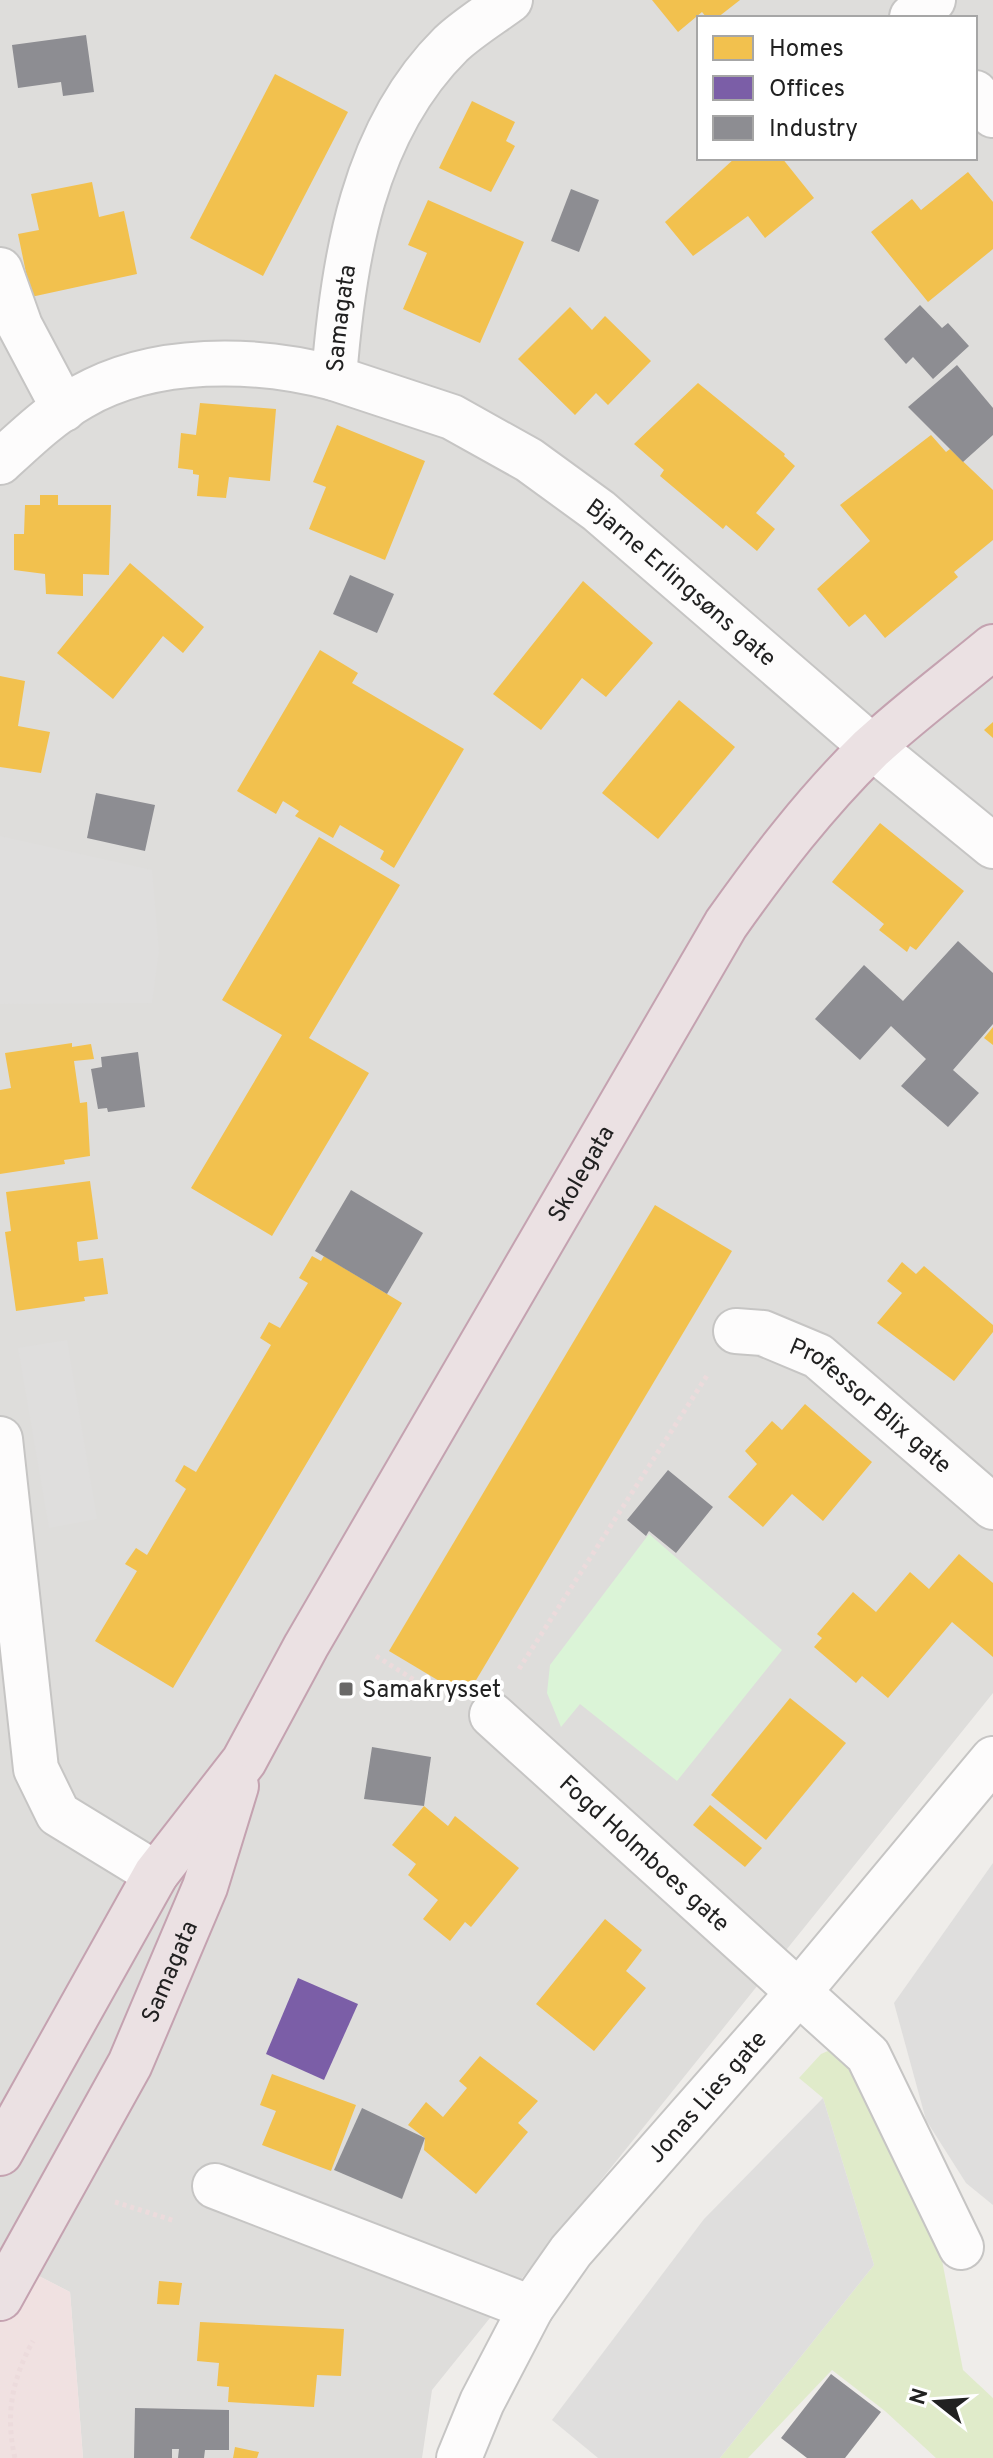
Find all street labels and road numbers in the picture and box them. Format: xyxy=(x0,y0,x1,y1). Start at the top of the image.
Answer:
street label: Samagata xyxy=(321,262,364,373)
street label: Bjarne Erlingsøns gate xyxy=(579,493,782,674)
street label: Skolegata xyxy=(543,1121,622,1228)
street label: Professor Blix gate xyxy=(784,1333,957,1481)
street label: Fogd Holmboes gate xyxy=(552,1770,735,1939)
street label: Samagata xyxy=(136,1917,206,2028)
street label: Jonas Lies gate xyxy=(642,2025,775,2170)

